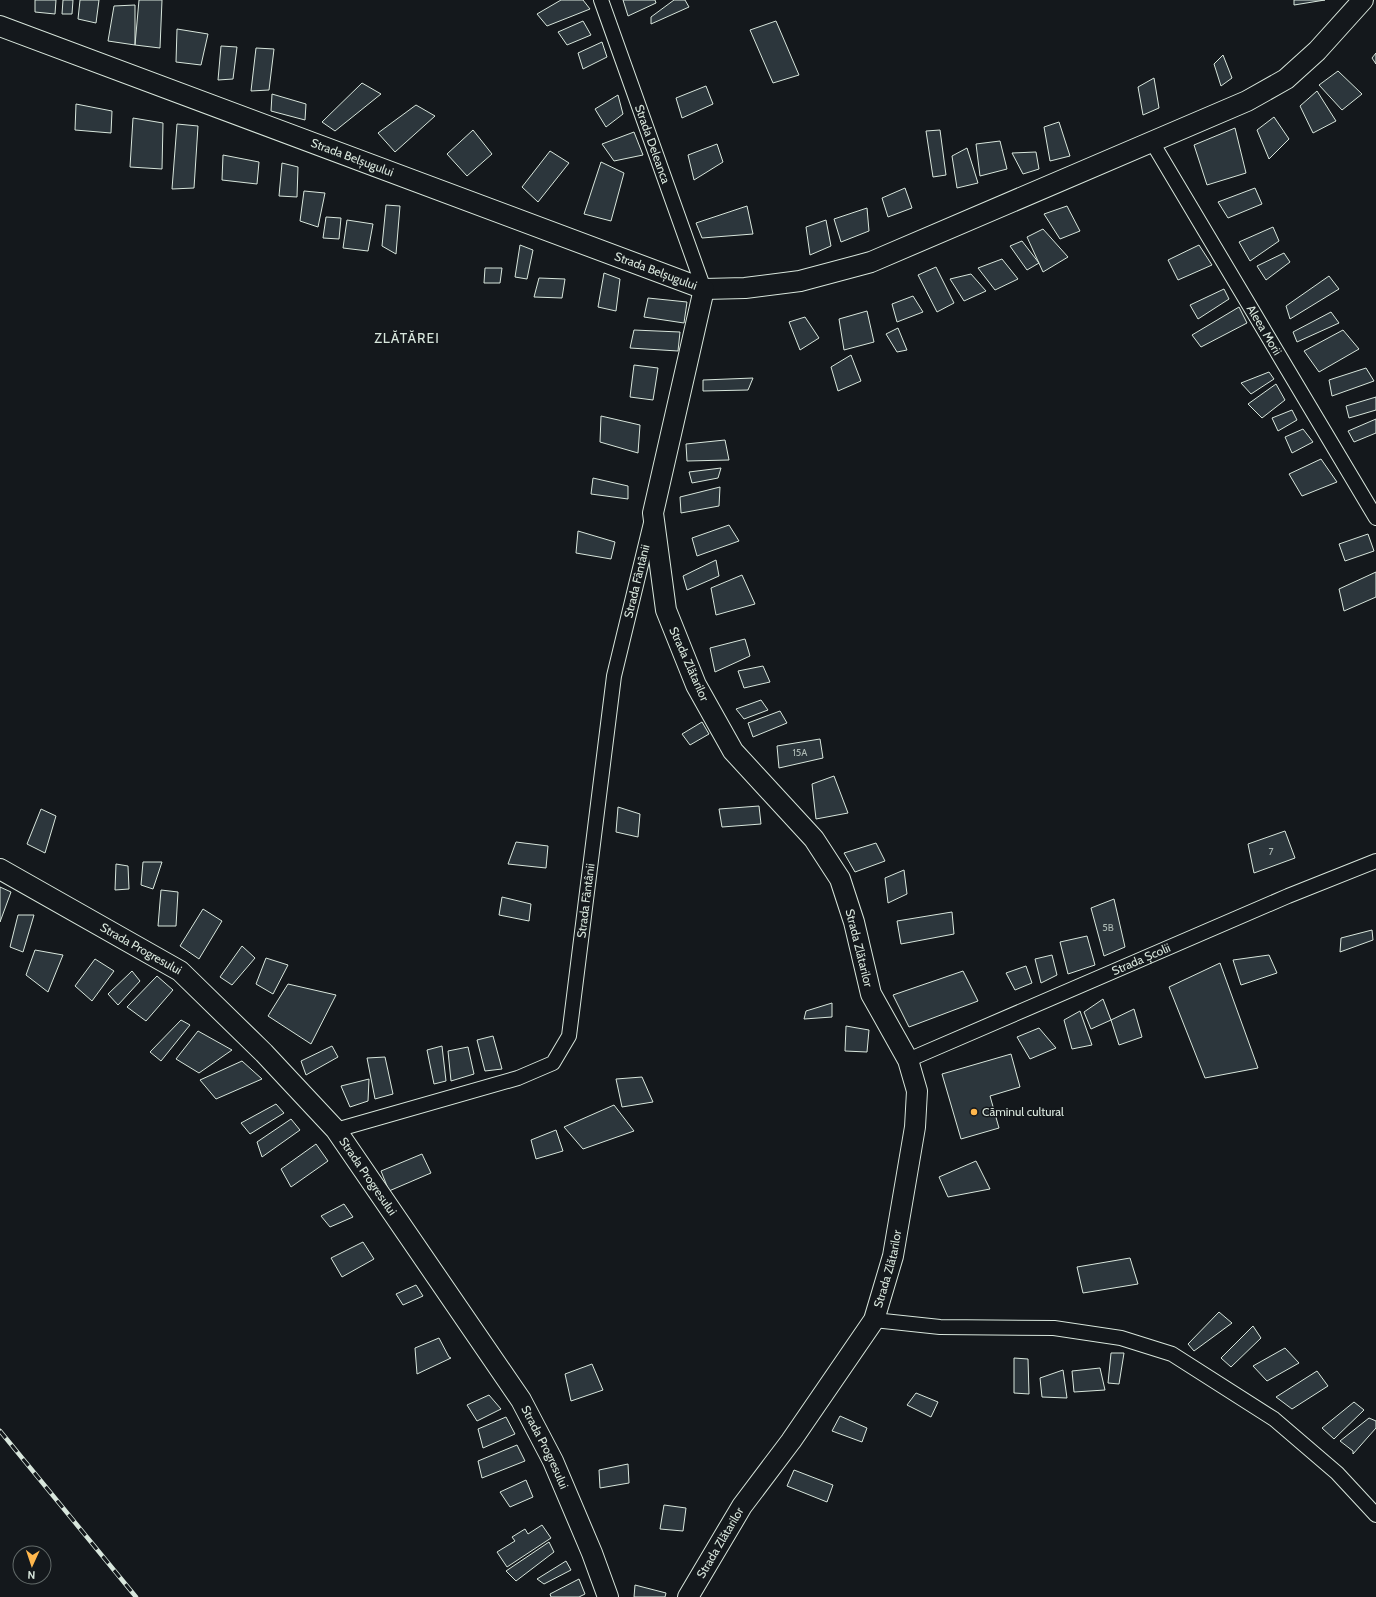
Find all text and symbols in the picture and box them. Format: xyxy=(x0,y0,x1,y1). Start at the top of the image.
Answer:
street label: Strada Deleanca xyxy=(632,102,674,186)
street label: Strada Belșugului xyxy=(309,135,396,179)
street label: Strada Belșugului xyxy=(613,248,699,293)
street label: Aleea Morii xyxy=(1244,302,1285,358)
district label: ZLĂTĂREI xyxy=(374,329,440,347)
street label: Strada Fântânii xyxy=(620,543,653,619)
street label: Strada Zlătarilor xyxy=(666,624,713,703)
house number: 15A xyxy=(793,746,808,759)
house number: 7 xyxy=(1268,845,1274,858)
street label: Strada Fântânii xyxy=(573,863,598,939)
street label: Strada Zlătarilor xyxy=(843,907,876,989)
street label: Strada Progresului xyxy=(98,919,185,977)
house number: 5B xyxy=(1102,921,1114,934)
street label: Strada Școlii xyxy=(1109,940,1173,978)
place label: Căminul cultural xyxy=(982,1104,1064,1119)
marker: Căminul cultural xyxy=(969,1107,979,1117)
street label: Strada Progresului xyxy=(336,1134,400,1218)
street label: Strada Zlătarilor xyxy=(870,1229,904,1309)
street label: Strada Progresului xyxy=(518,1403,572,1491)
street label: Strada Zlătarilor xyxy=(693,1504,747,1581)
north arrow xyxy=(12,1545,52,1585)
text: N xyxy=(27,1568,36,1582)

